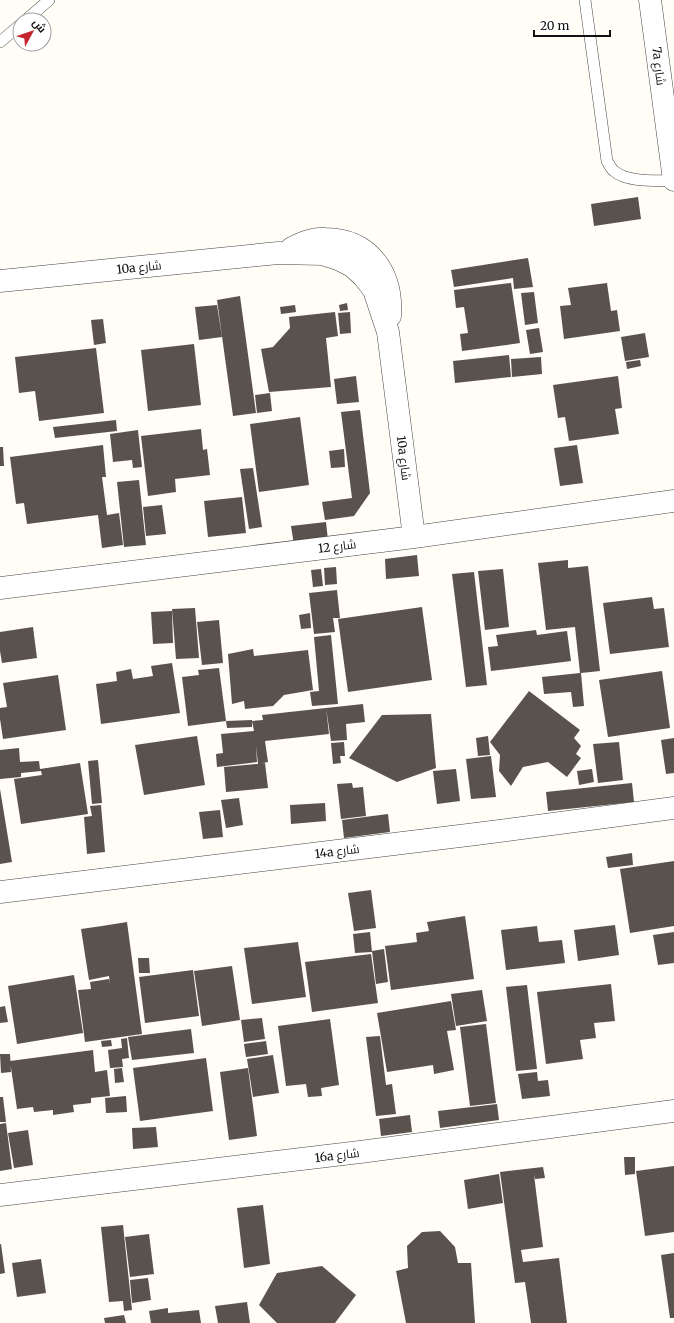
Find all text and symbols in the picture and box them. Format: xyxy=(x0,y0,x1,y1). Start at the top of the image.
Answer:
north arrow xyxy=(12,12,52,52)
scale bar xyxy=(534,12,610,38)
text: ش xyxy=(30,16,50,35)
text: 20 m xyxy=(540,18,569,33)
street label: 7a شارع xyxy=(648,46,669,86)
street label: 10a شارع xyxy=(116,257,162,278)
street label: 10a شارع xyxy=(393,435,414,482)
street label: شارع 12 xyxy=(317,536,357,557)
street label: 14a شارع xyxy=(314,841,360,862)
street label: 16a شارع xyxy=(314,1145,360,1166)

